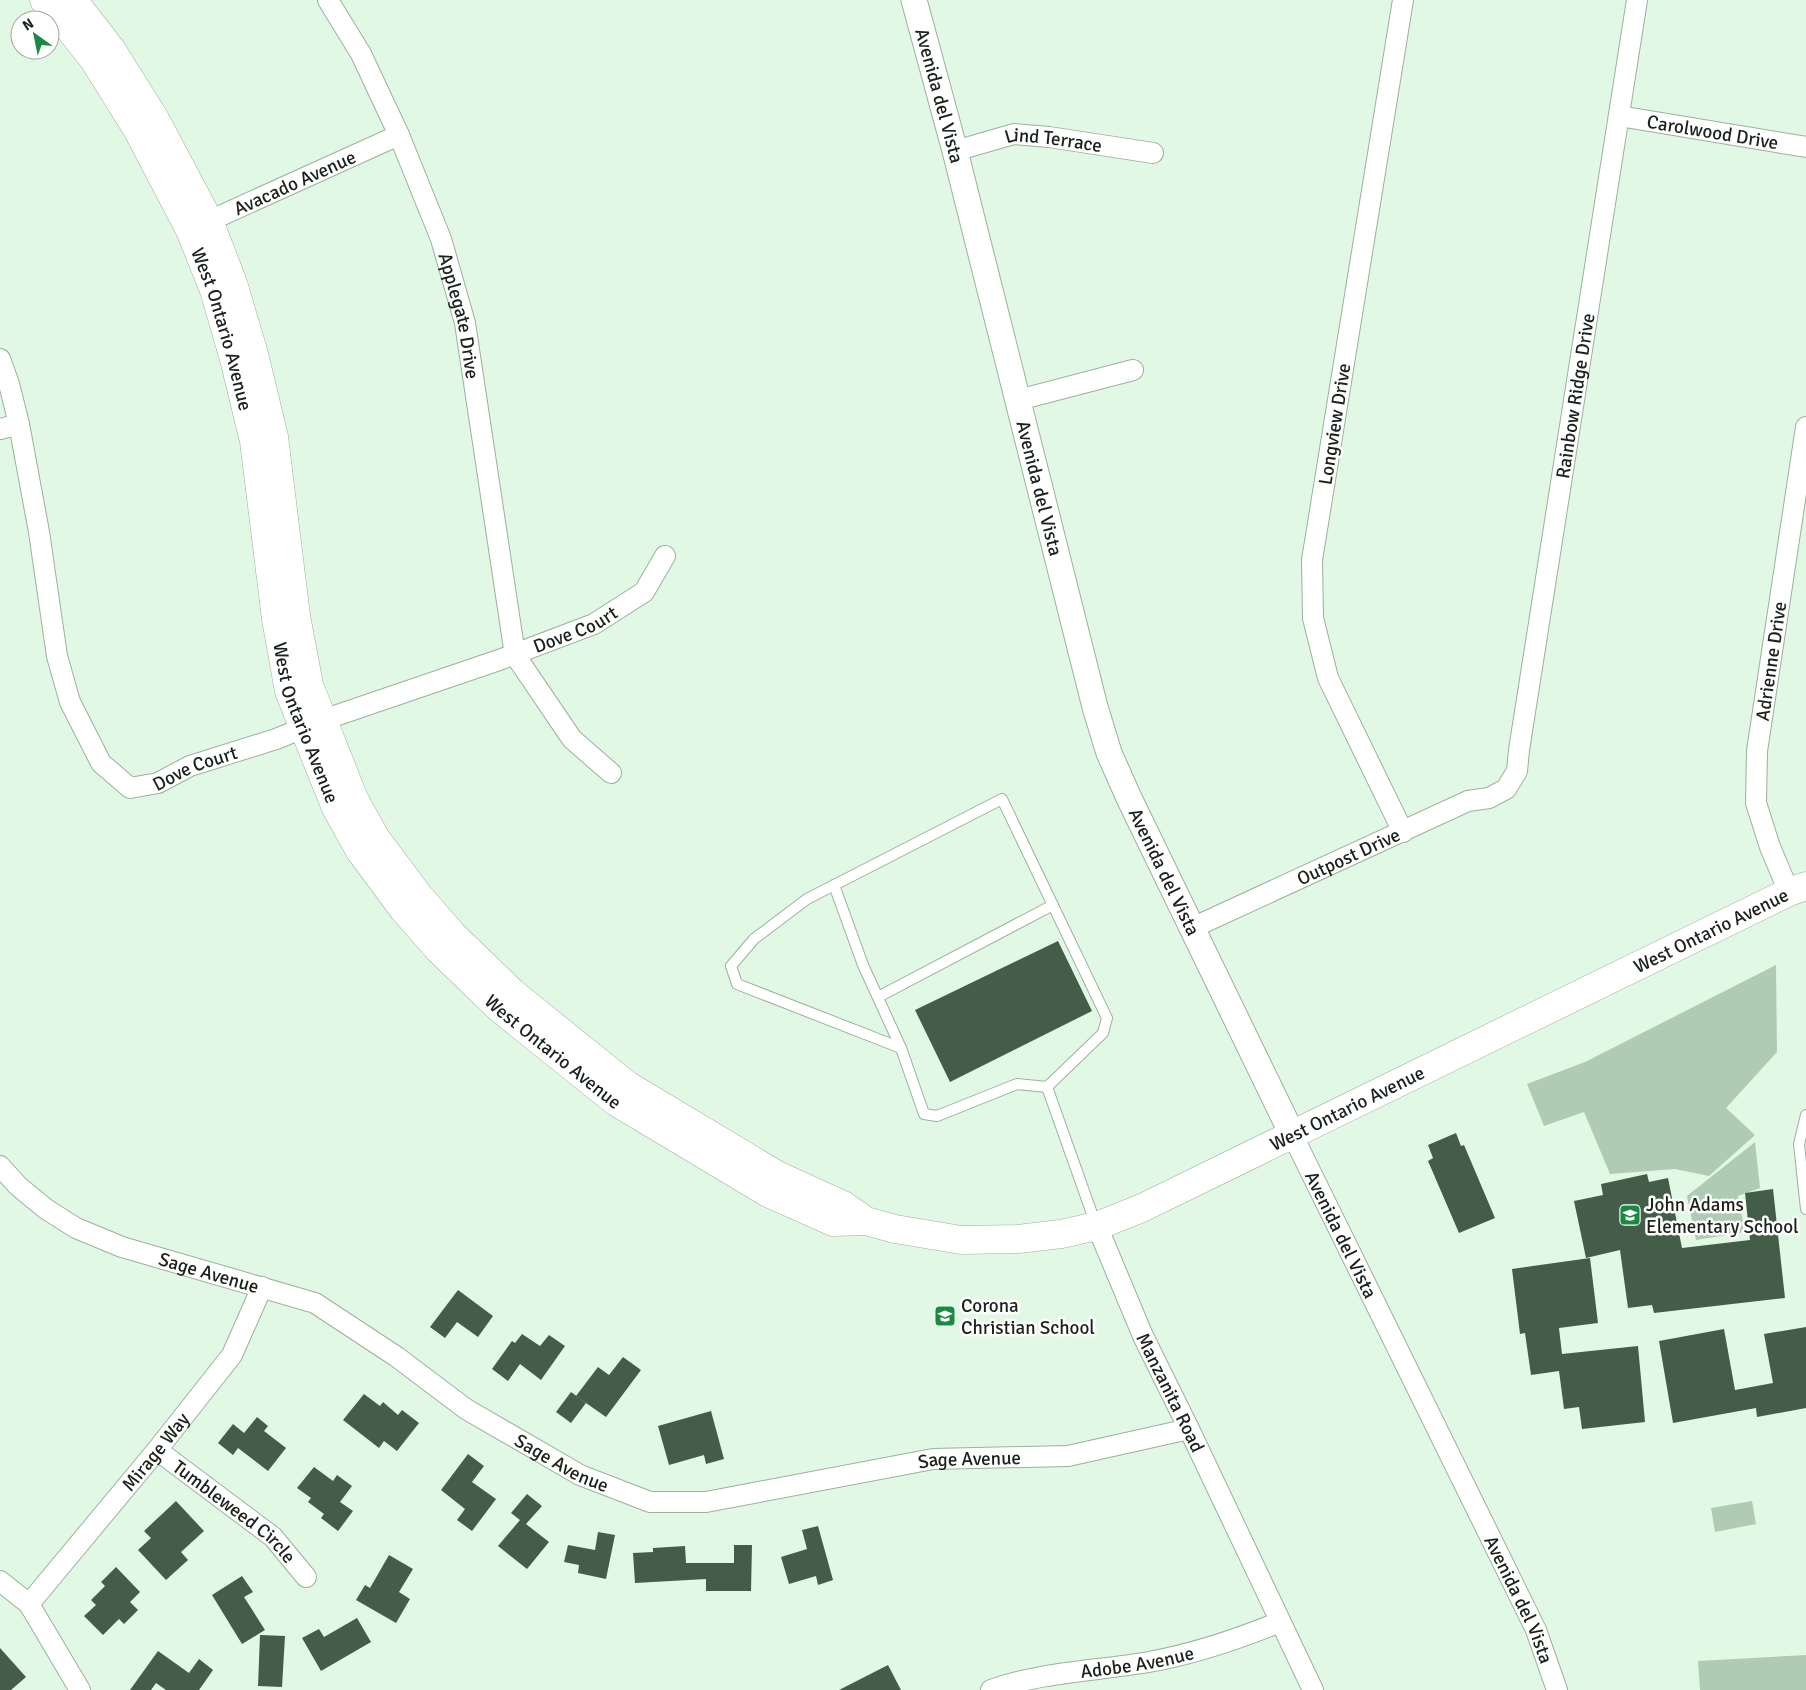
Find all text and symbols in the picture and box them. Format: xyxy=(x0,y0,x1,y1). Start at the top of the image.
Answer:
north arrow xyxy=(10,10,60,60)
text: N xyxy=(19,15,37,34)
street label: Avenida del Vista xyxy=(909,26,969,166)
street label: Carolwood Drive xyxy=(1645,110,1780,155)
street label: Lind Terrace xyxy=(1002,123,1104,158)
street label: Avacado Avenue xyxy=(230,145,360,221)
street label: West Ontario Avenue xyxy=(185,244,257,413)
street label: Applegate Drive xyxy=(433,250,484,380)
street label: Rainbow Ridge Drive xyxy=(1551,312,1601,480)
street label: Longview Drive xyxy=(1314,362,1356,487)
street label: Avenida del Vista xyxy=(1010,418,1067,558)
street label: Adrienne Drive xyxy=(1751,600,1792,723)
street label: Dove Court xyxy=(530,601,623,659)
street label: West Ontario Avenue xyxy=(267,640,344,807)
street label: Dove Court xyxy=(149,741,241,797)
street label: Avenida del Vista xyxy=(1123,804,1205,940)
street label: Outpost Drive xyxy=(1293,823,1404,891)
street label: West Ontario Avenue xyxy=(1630,883,1793,979)
street label: West Ontario Avenue xyxy=(479,990,626,1115)
street label: West Ontario Avenue xyxy=(1266,1061,1429,1157)
street label: Avenida del Vista xyxy=(1299,1167,1382,1302)
place label: John Adams Elementary School xyxy=(1646,1193,1799,1239)
school or university icon: John Adams Elementary School xyxy=(1618,1203,1642,1227)
street label: Sage Avenue xyxy=(156,1247,262,1299)
place label: Corona Christian School xyxy=(961,1294,1095,1340)
school or university icon: Corona Christian School xyxy=(933,1304,957,1328)
street label: Manzanita Road xyxy=(1130,1329,1209,1456)
street label: Mirage Way xyxy=(117,1408,195,1496)
street label: Sage Avenue xyxy=(510,1429,612,1498)
street label: Sage Avenue xyxy=(916,1446,1021,1475)
street label: Tumbleweed Circle xyxy=(168,1455,301,1568)
street label: Avenida del Vista xyxy=(1478,1532,1558,1667)
street label: Adobe Avenue xyxy=(1079,1641,1197,1684)

